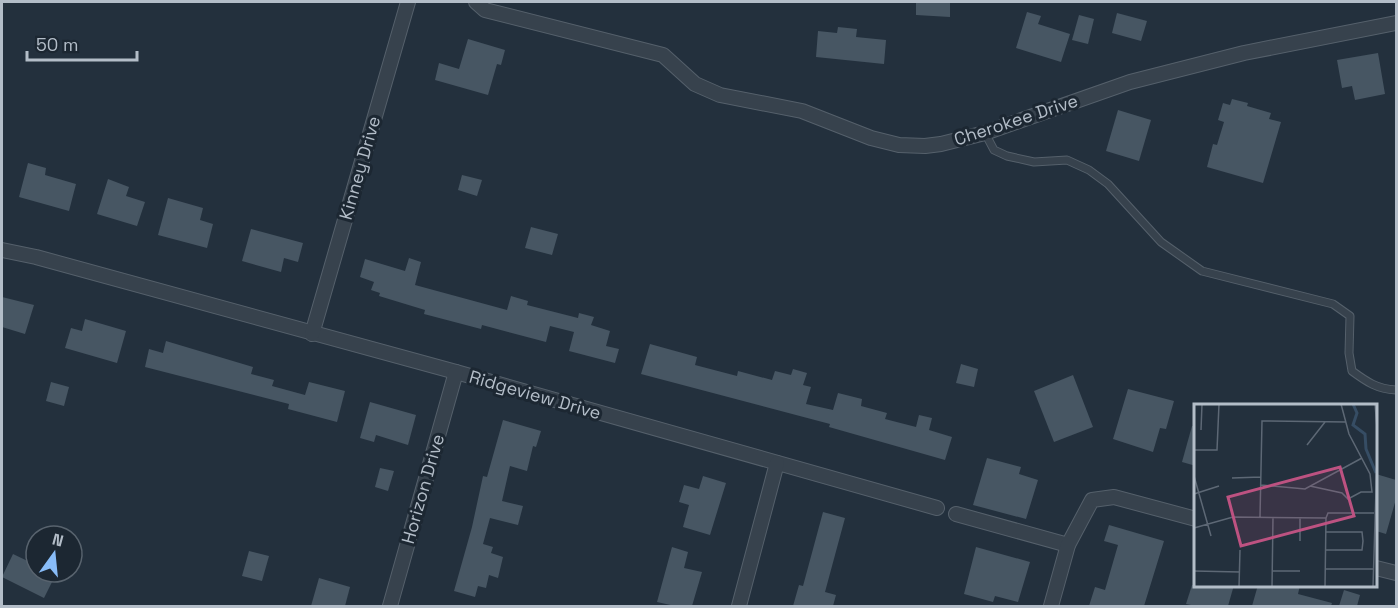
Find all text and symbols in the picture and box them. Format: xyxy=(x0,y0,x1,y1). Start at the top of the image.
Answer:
scale bar xyxy=(27,24,136,62)
text: 50 m xyxy=(36,33,78,56)
street label: Cherokee Drive xyxy=(951,89,1081,150)
street label: Kinney Drive xyxy=(334,113,385,222)
street label: Ridgeview Drive xyxy=(467,365,604,424)
inset map xyxy=(1194,404,1377,587)
street label: Horizon Drive xyxy=(396,431,449,546)
north arrow xyxy=(24,524,84,584)
text: N xyxy=(50,528,66,552)

